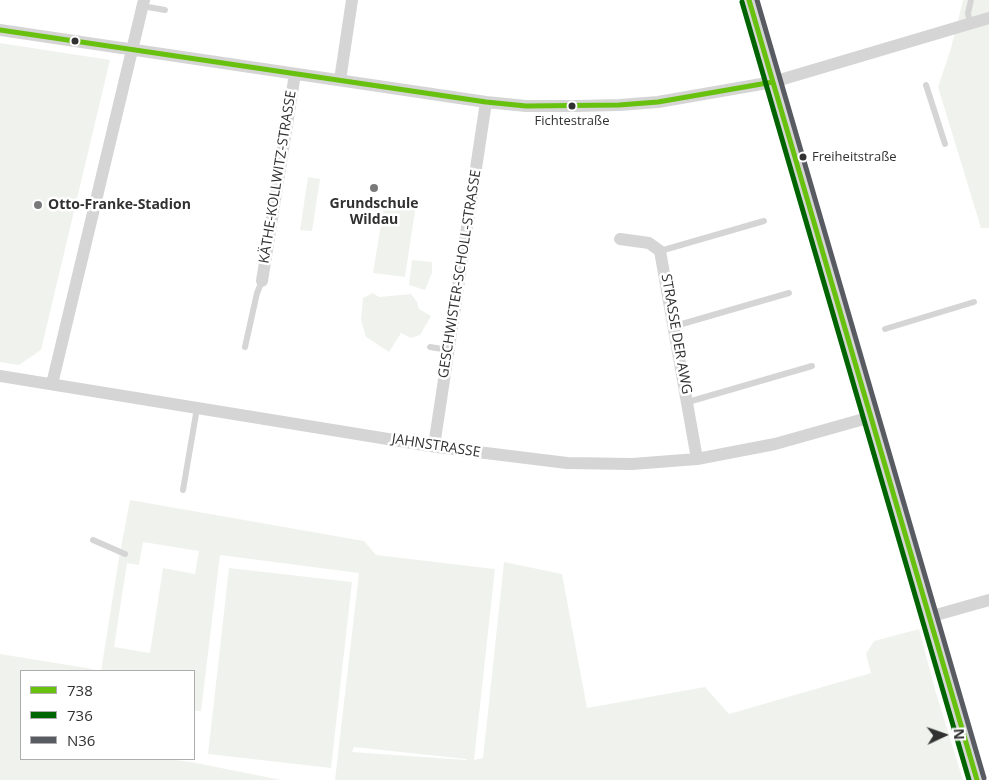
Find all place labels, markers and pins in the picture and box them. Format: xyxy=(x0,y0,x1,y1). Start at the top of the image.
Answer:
unlabelled marker xyxy=(70,36,80,46)
marker: Fichtestraße xyxy=(567,101,577,111)
place label: Fichtestraße xyxy=(535,113,609,129)
place label: Freiheitstraße xyxy=(812,149,897,165)
marker: Freiheitstraße xyxy=(798,152,808,162)
marker: Grundschule Wildau xyxy=(368,182,380,194)
place label: Grundschule Wildau xyxy=(330,196,418,228)
place label: Otto-Franke-Stadion xyxy=(48,197,191,213)
marker: Otto-Franke-Stadion xyxy=(32,199,44,211)

